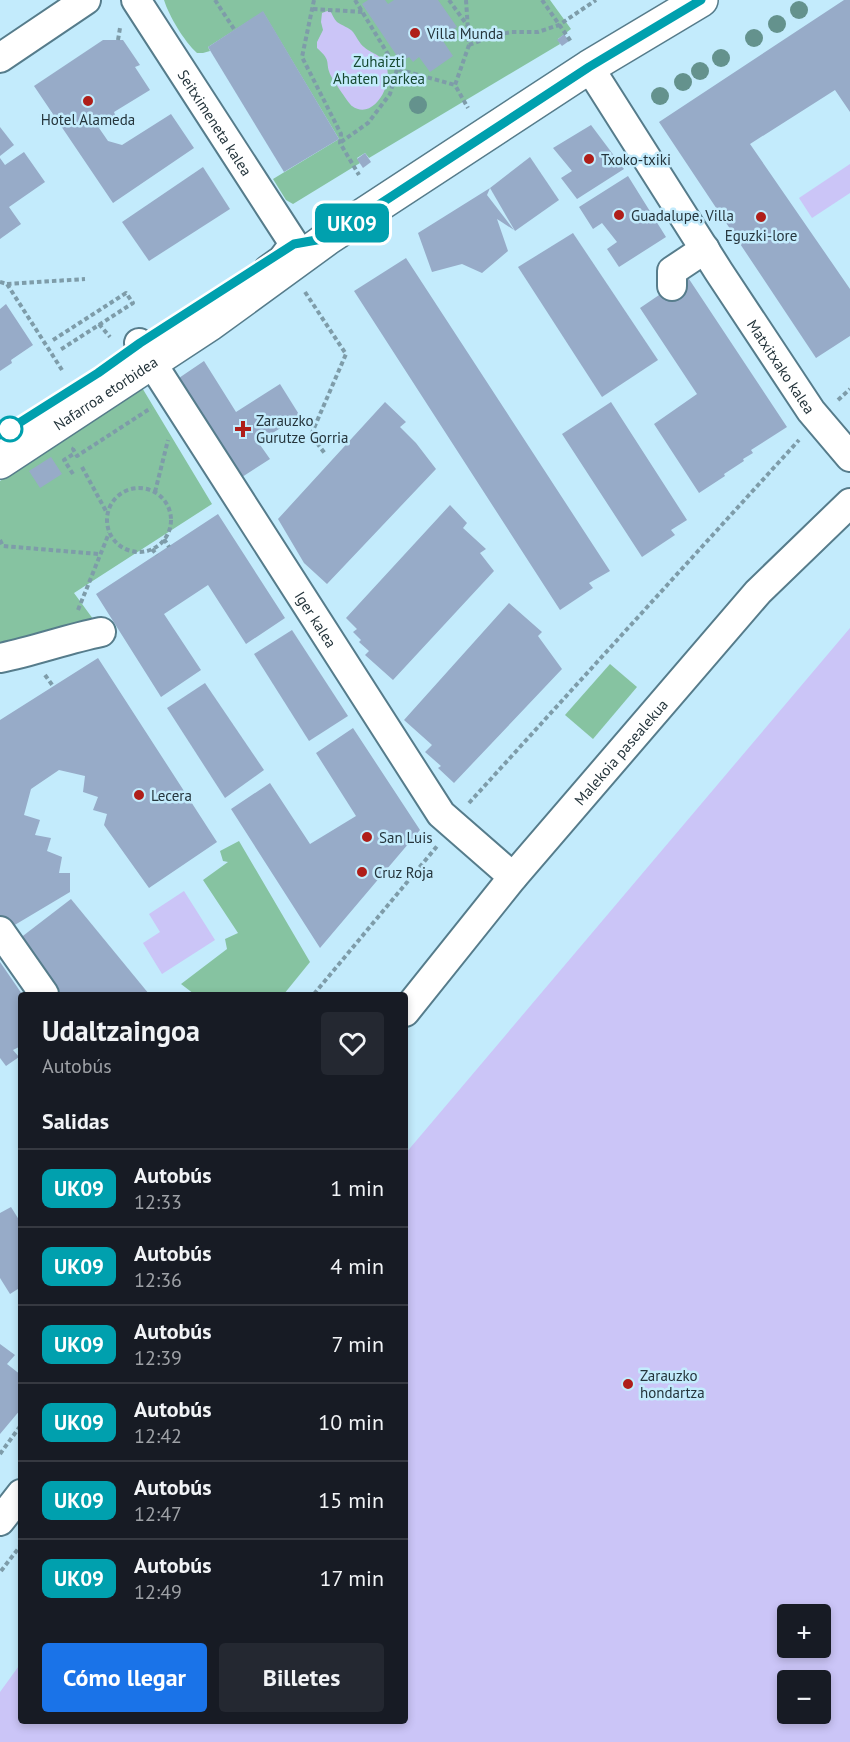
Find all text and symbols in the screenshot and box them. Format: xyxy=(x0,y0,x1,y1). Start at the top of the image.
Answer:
place label: Villa Munda xyxy=(426,24,503,43)
marker: Villa Munda xyxy=(408,26,422,40)
park label: Zuhaizti Ahaten parkea xyxy=(333,52,425,88)
street label: Seitximeneta kalea xyxy=(174,66,257,179)
marker: Hotel Alameda xyxy=(81,94,95,108)
place label: Hotel Alameda xyxy=(41,110,135,129)
place label: Txoko-txiki xyxy=(601,150,671,169)
marker: Txoko-txiki xyxy=(582,152,596,166)
line badge: UK09 xyxy=(310,204,394,242)
place label: Guadalupe, Villa xyxy=(631,206,734,225)
marker: Guadalupe, Villa xyxy=(612,208,626,222)
text: UK09 xyxy=(327,210,377,237)
marker: Eguzki-lore xyxy=(754,210,768,224)
place label: Eguzki-lore xyxy=(725,226,797,245)
street label: Matxitxako kalea xyxy=(743,316,820,417)
street label: Nafarroa etorbidea xyxy=(50,352,161,434)
place label: Zarauzko Gurutze Gorria xyxy=(256,411,349,447)
unlabelled marker xyxy=(0,416,23,442)
marker: Zarauzko Gurutze Gorria xyxy=(234,420,252,438)
street label: Iger kalea xyxy=(291,587,341,651)
street label: Malekoia pasealekua xyxy=(570,695,671,809)
place label: Lecera xyxy=(151,786,192,805)
marker: Lecera xyxy=(132,788,146,802)
place label: San Luis xyxy=(379,828,433,847)
marker: San Luis xyxy=(360,830,374,844)
place label: Cruz Roja xyxy=(374,863,433,882)
marker: Cruz Roja xyxy=(355,865,369,879)
text: Udaltzaingoa xyxy=(42,1012,200,1049)
button: heart xyxy=(321,1012,384,1075)
text: Autobús xyxy=(42,1053,112,1079)
text: Salidas xyxy=(42,1107,109,1135)
text: Autobús xyxy=(134,1161,211,1189)
text: 1 min xyxy=(330,1174,384,1202)
text: UK09 xyxy=(54,1175,104,1202)
text: 12:33 xyxy=(134,1189,182,1215)
text: Autobús xyxy=(134,1239,211,1267)
text: 4 min xyxy=(330,1252,384,1280)
text: UK09 xyxy=(54,1253,104,1280)
text: 12:36 xyxy=(134,1267,182,1293)
text: Autobús xyxy=(134,1317,211,1345)
text: 7 min xyxy=(332,1330,384,1358)
text: UK09 xyxy=(54,1331,104,1358)
text: 12:39 xyxy=(134,1345,182,1371)
place label: Zarauzko hondartza xyxy=(640,1366,705,1402)
marker: Zarauzko hondartza xyxy=(621,1377,635,1391)
text: Autobús xyxy=(134,1395,211,1423)
text: 10 min xyxy=(318,1408,384,1436)
text: UK09 xyxy=(54,1409,104,1436)
text: 12:42 xyxy=(134,1423,182,1449)
text: Autobús xyxy=(134,1473,211,1501)
text: 15 min xyxy=(318,1486,384,1514)
text: UK09 xyxy=(54,1487,104,1514)
text: 12:47 xyxy=(134,1501,182,1527)
text: Autobús xyxy=(134,1551,211,1579)
text: 17 min xyxy=(320,1564,384,1592)
text: UK09 xyxy=(54,1565,104,1592)
text: 12:49 xyxy=(134,1579,182,1605)
map controls xyxy=(777,1604,831,1724)
button: + xyxy=(777,1604,831,1658)
button: Cómo llegar xyxy=(42,1643,207,1712)
button: Billetes xyxy=(219,1643,384,1712)
button: − xyxy=(777,1670,831,1724)

